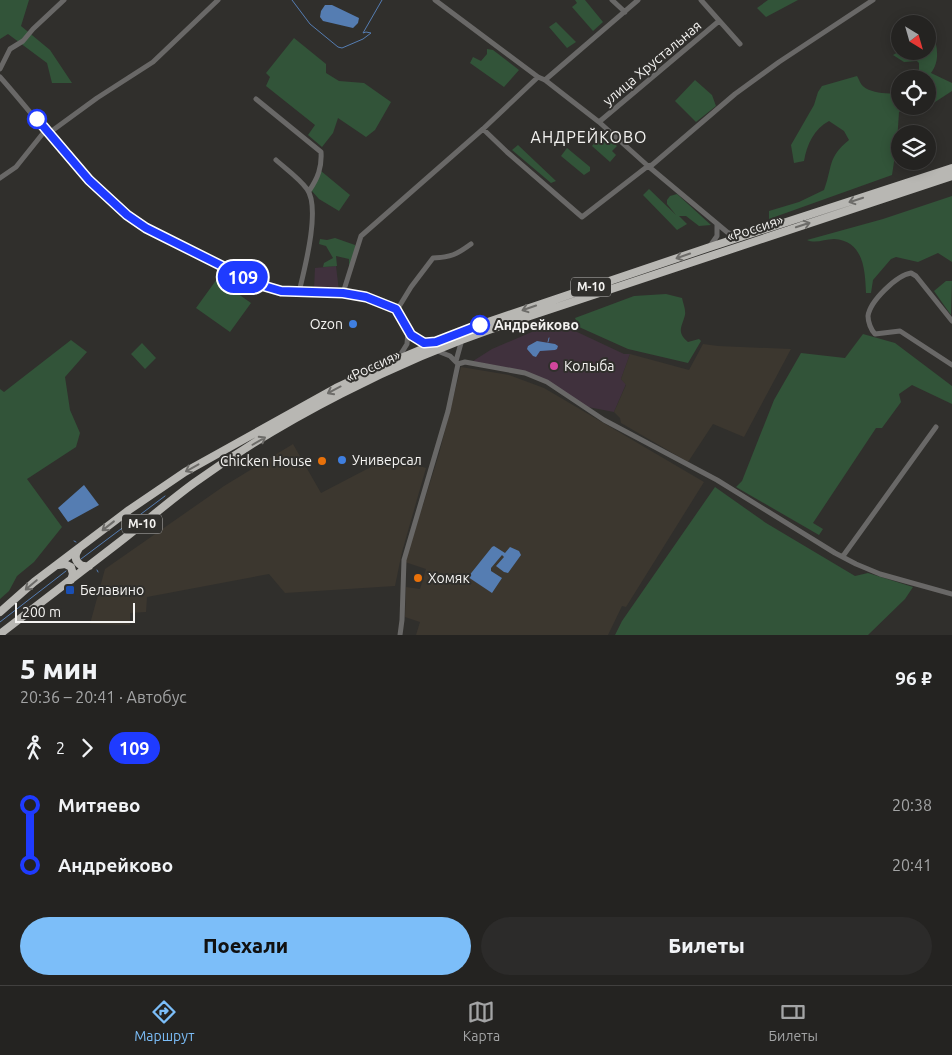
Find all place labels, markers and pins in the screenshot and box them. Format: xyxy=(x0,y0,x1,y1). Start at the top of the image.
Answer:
unlabelled marker xyxy=(27,109,47,129)
marker: Андрейково xyxy=(470,315,490,335)
place label: Ozon xyxy=(310,316,343,332)
place label: Андрейково xyxy=(494,317,579,333)
marker: Ozon xyxy=(347,318,359,330)
place label: Колыба xyxy=(564,358,615,374)
marker: Колыба xyxy=(548,360,560,372)
place label: Универсал xyxy=(352,452,422,468)
place label: Chicken House xyxy=(220,453,312,469)
marker: Универсал xyxy=(336,454,348,466)
marker: Chicken House xyxy=(316,455,328,467)
place label: Хомяк xyxy=(428,570,470,586)
marker: Хомяк xyxy=(412,572,424,584)
place label: Белавино xyxy=(80,582,144,598)
marker: Белавино xyxy=(64,584,76,596)

